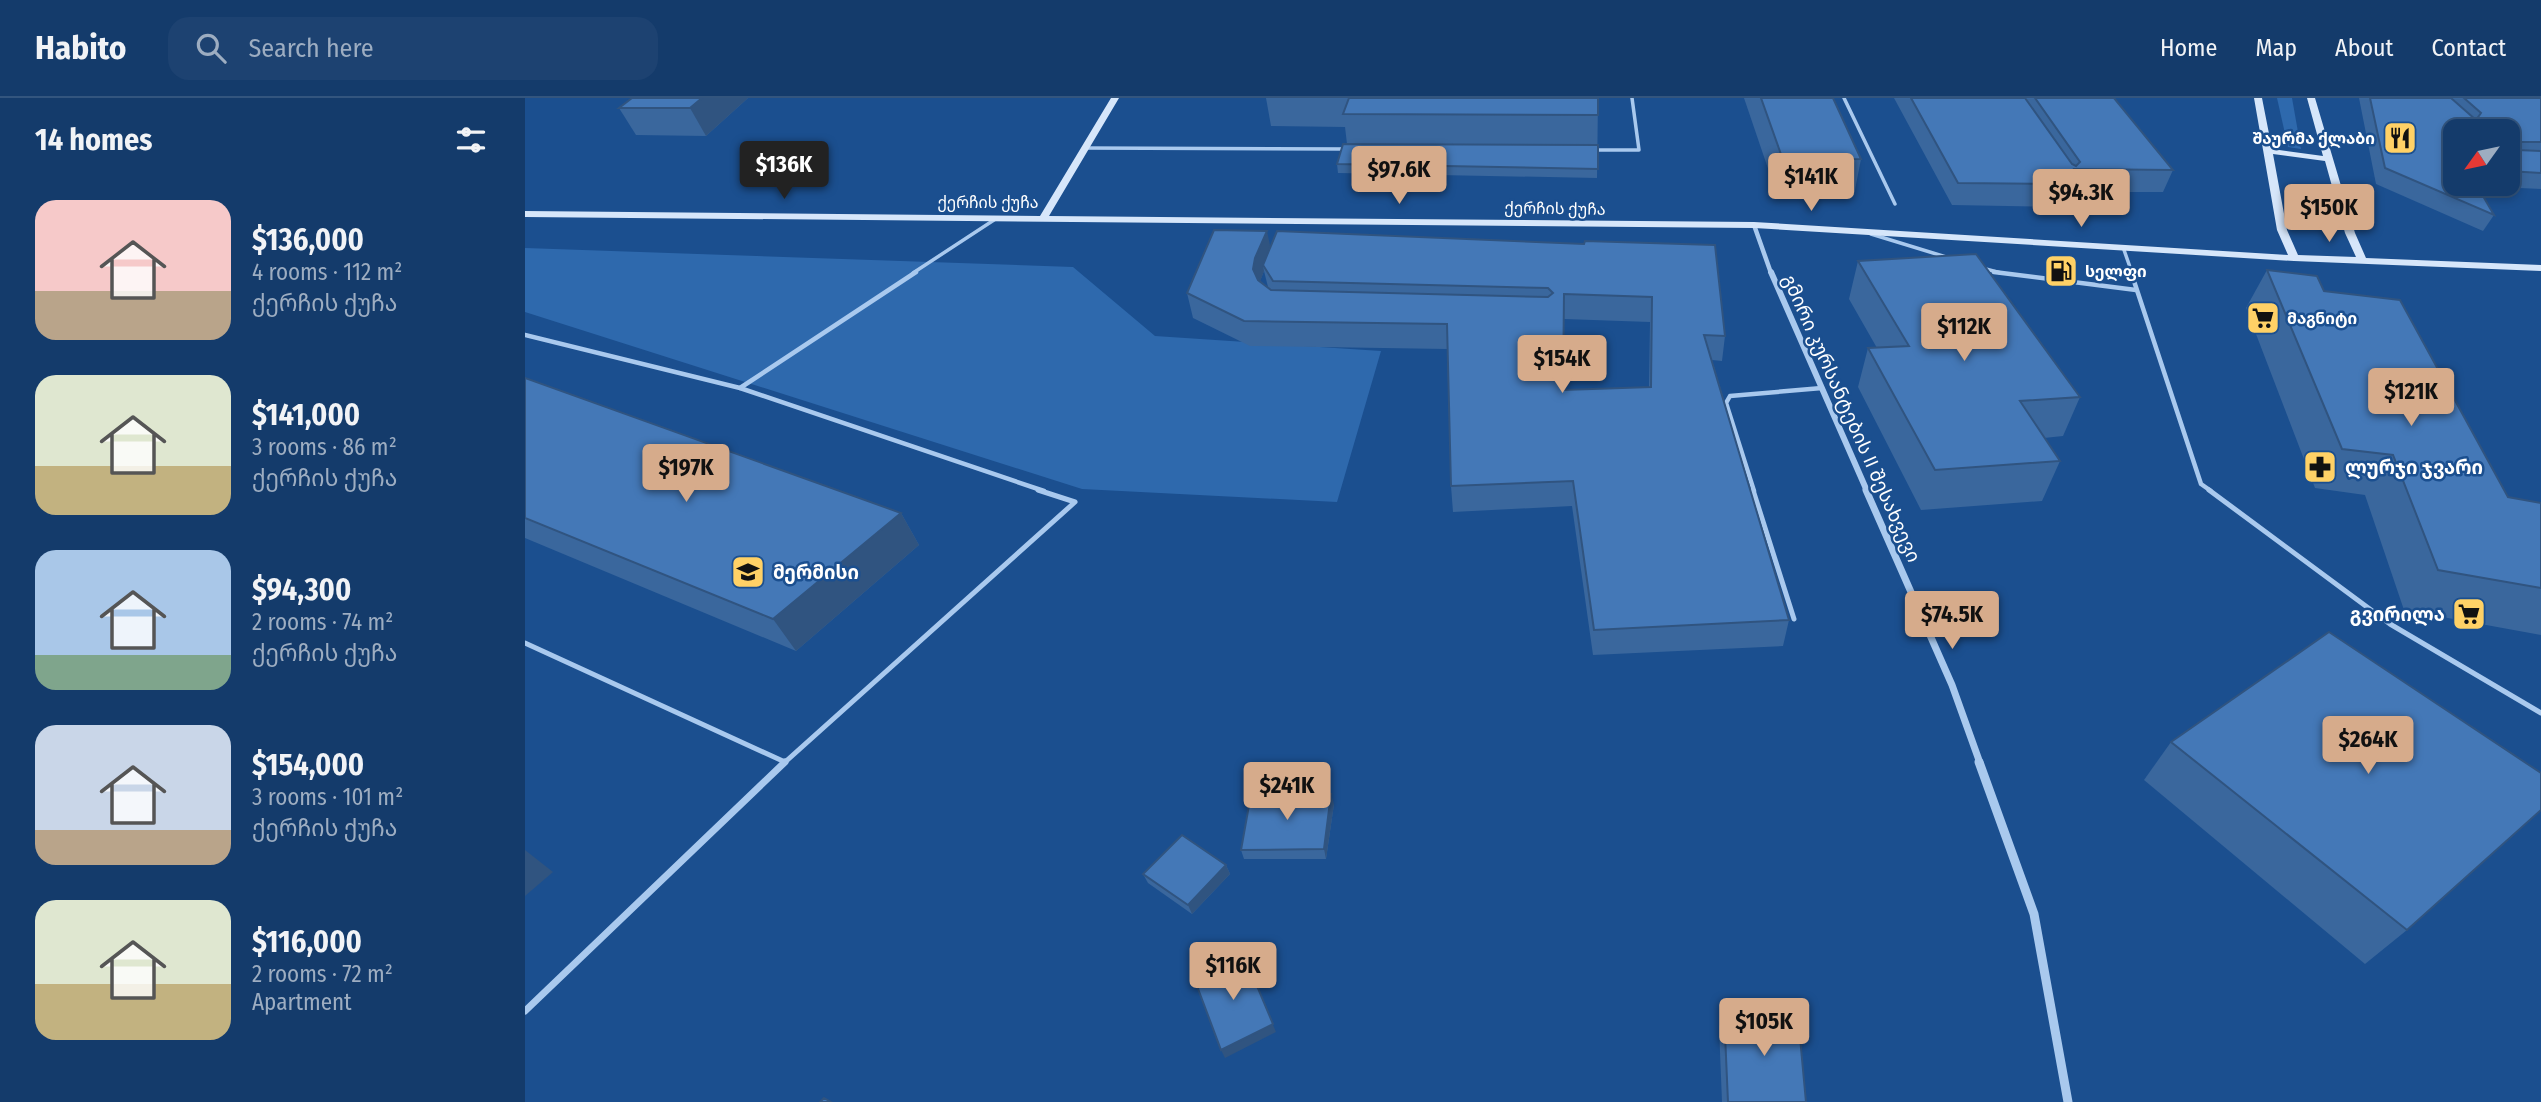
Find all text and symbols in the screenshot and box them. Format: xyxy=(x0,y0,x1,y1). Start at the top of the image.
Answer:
search box xyxy=(168,17,658,80)
text: Habito xyxy=(35,28,126,68)
icon: search xyxy=(192,29,230,67)
text: Search here xyxy=(248,33,374,64)
text: Home xyxy=(2160,34,2217,62)
text: Map xyxy=(2255,34,2297,62)
text: About xyxy=(2335,34,2393,62)
text: Contact xyxy=(2431,34,2506,62)
restaurant icon: შაურმა ქლაბი xyxy=(2381,119,2419,157)
north arrow xyxy=(2443,119,2520,196)
map controls xyxy=(2443,119,2520,196)
icon: filters xyxy=(452,121,490,159)
text: 14 homes xyxy=(35,122,152,158)
place label: შაურმა ქლაბი xyxy=(2252,129,2375,149)
pin: $136K xyxy=(735,141,833,201)
pin: $97.6K xyxy=(1342,146,1456,206)
text: $136K xyxy=(756,150,812,178)
pin: $141K xyxy=(1762,153,1860,213)
text: $97.6K xyxy=(1368,155,1430,183)
text: $141K xyxy=(1784,162,1838,190)
pin: $94.3K xyxy=(2024,170,2138,229)
text: $94.3K xyxy=(2049,178,2113,206)
pin: $150K xyxy=(2280,184,2378,244)
street label: ქერჩის ქუჩა xyxy=(937,193,1039,212)
text: $150K xyxy=(2300,193,2358,221)
street label: ქერჩის ქუჩა xyxy=(1504,198,1606,219)
text: $136,000 xyxy=(252,222,364,258)
icon: home xyxy=(91,228,175,312)
fuel station icon: სელფი xyxy=(2042,252,2080,290)
text: 4 rooms · 112 m² xyxy=(252,258,402,286)
place label: სელფი xyxy=(2085,262,2147,282)
street label: გმირი კურსანტების II შესახვევი xyxy=(1777,271,1926,566)
text: ქერჩის ქუჩა xyxy=(252,289,397,317)
supermarket icon: მაგნიტი xyxy=(2244,299,2282,337)
pin: $112K xyxy=(1915,303,2013,363)
place label: მაგნიტი xyxy=(2287,309,2357,328)
text: $112K xyxy=(1937,312,1991,340)
pin: $154K xyxy=(1513,336,1611,395)
text: $154K xyxy=(1534,344,1590,372)
pin: $121K xyxy=(2362,368,2460,428)
text: $121K xyxy=(2384,377,2438,405)
text: $141,000 xyxy=(252,397,360,433)
icon: home xyxy=(91,403,175,487)
text: 3 rooms · 86 m² xyxy=(252,433,397,461)
pin: $197K xyxy=(637,444,735,504)
pharmacy icon: ლურჯი ჯვარი xyxy=(2301,448,2339,486)
text: $197K xyxy=(658,453,714,481)
place label: ლურჯი ჯვარი xyxy=(2345,456,2483,479)
text: ქერჩის ქუჩა xyxy=(252,464,397,492)
school or university icon: მერმისი xyxy=(729,553,767,591)
place label: მერმისი xyxy=(773,561,859,584)
text: $94,300 xyxy=(252,572,351,608)
icon: home xyxy=(91,578,175,662)
pin: $74.5K xyxy=(1895,592,2009,651)
supermarket icon: გვირილა xyxy=(2450,595,2488,633)
text: $74.5K xyxy=(1921,600,1983,628)
place label: გვირილა xyxy=(2350,603,2445,626)
text: 2 rooms · 74 m² xyxy=(252,608,393,636)
text: ქერჩის ქუჩა xyxy=(252,639,397,667)
pin: $264K xyxy=(2319,716,2417,776)
text: $264K xyxy=(2338,725,2398,753)
text: $154,000 xyxy=(252,747,364,783)
icon: home xyxy=(91,753,175,837)
pin: $241K xyxy=(1238,762,1336,822)
text: $241K xyxy=(1260,771,1314,799)
text: 3 rooms · 101 m² xyxy=(252,783,403,811)
text: ქერჩის ქუჩა xyxy=(252,814,397,842)
text: $116,000 xyxy=(252,924,362,960)
icon: home xyxy=(91,928,175,1012)
pin: $116K xyxy=(1184,942,1282,1002)
text: $116K xyxy=(1205,951,1261,979)
text: 2 rooms · 72 m² xyxy=(252,960,393,988)
text: Apartment xyxy=(252,988,352,1016)
pin: $105K xyxy=(1715,998,1813,1058)
text: $105K xyxy=(1735,1007,1793,1035)

